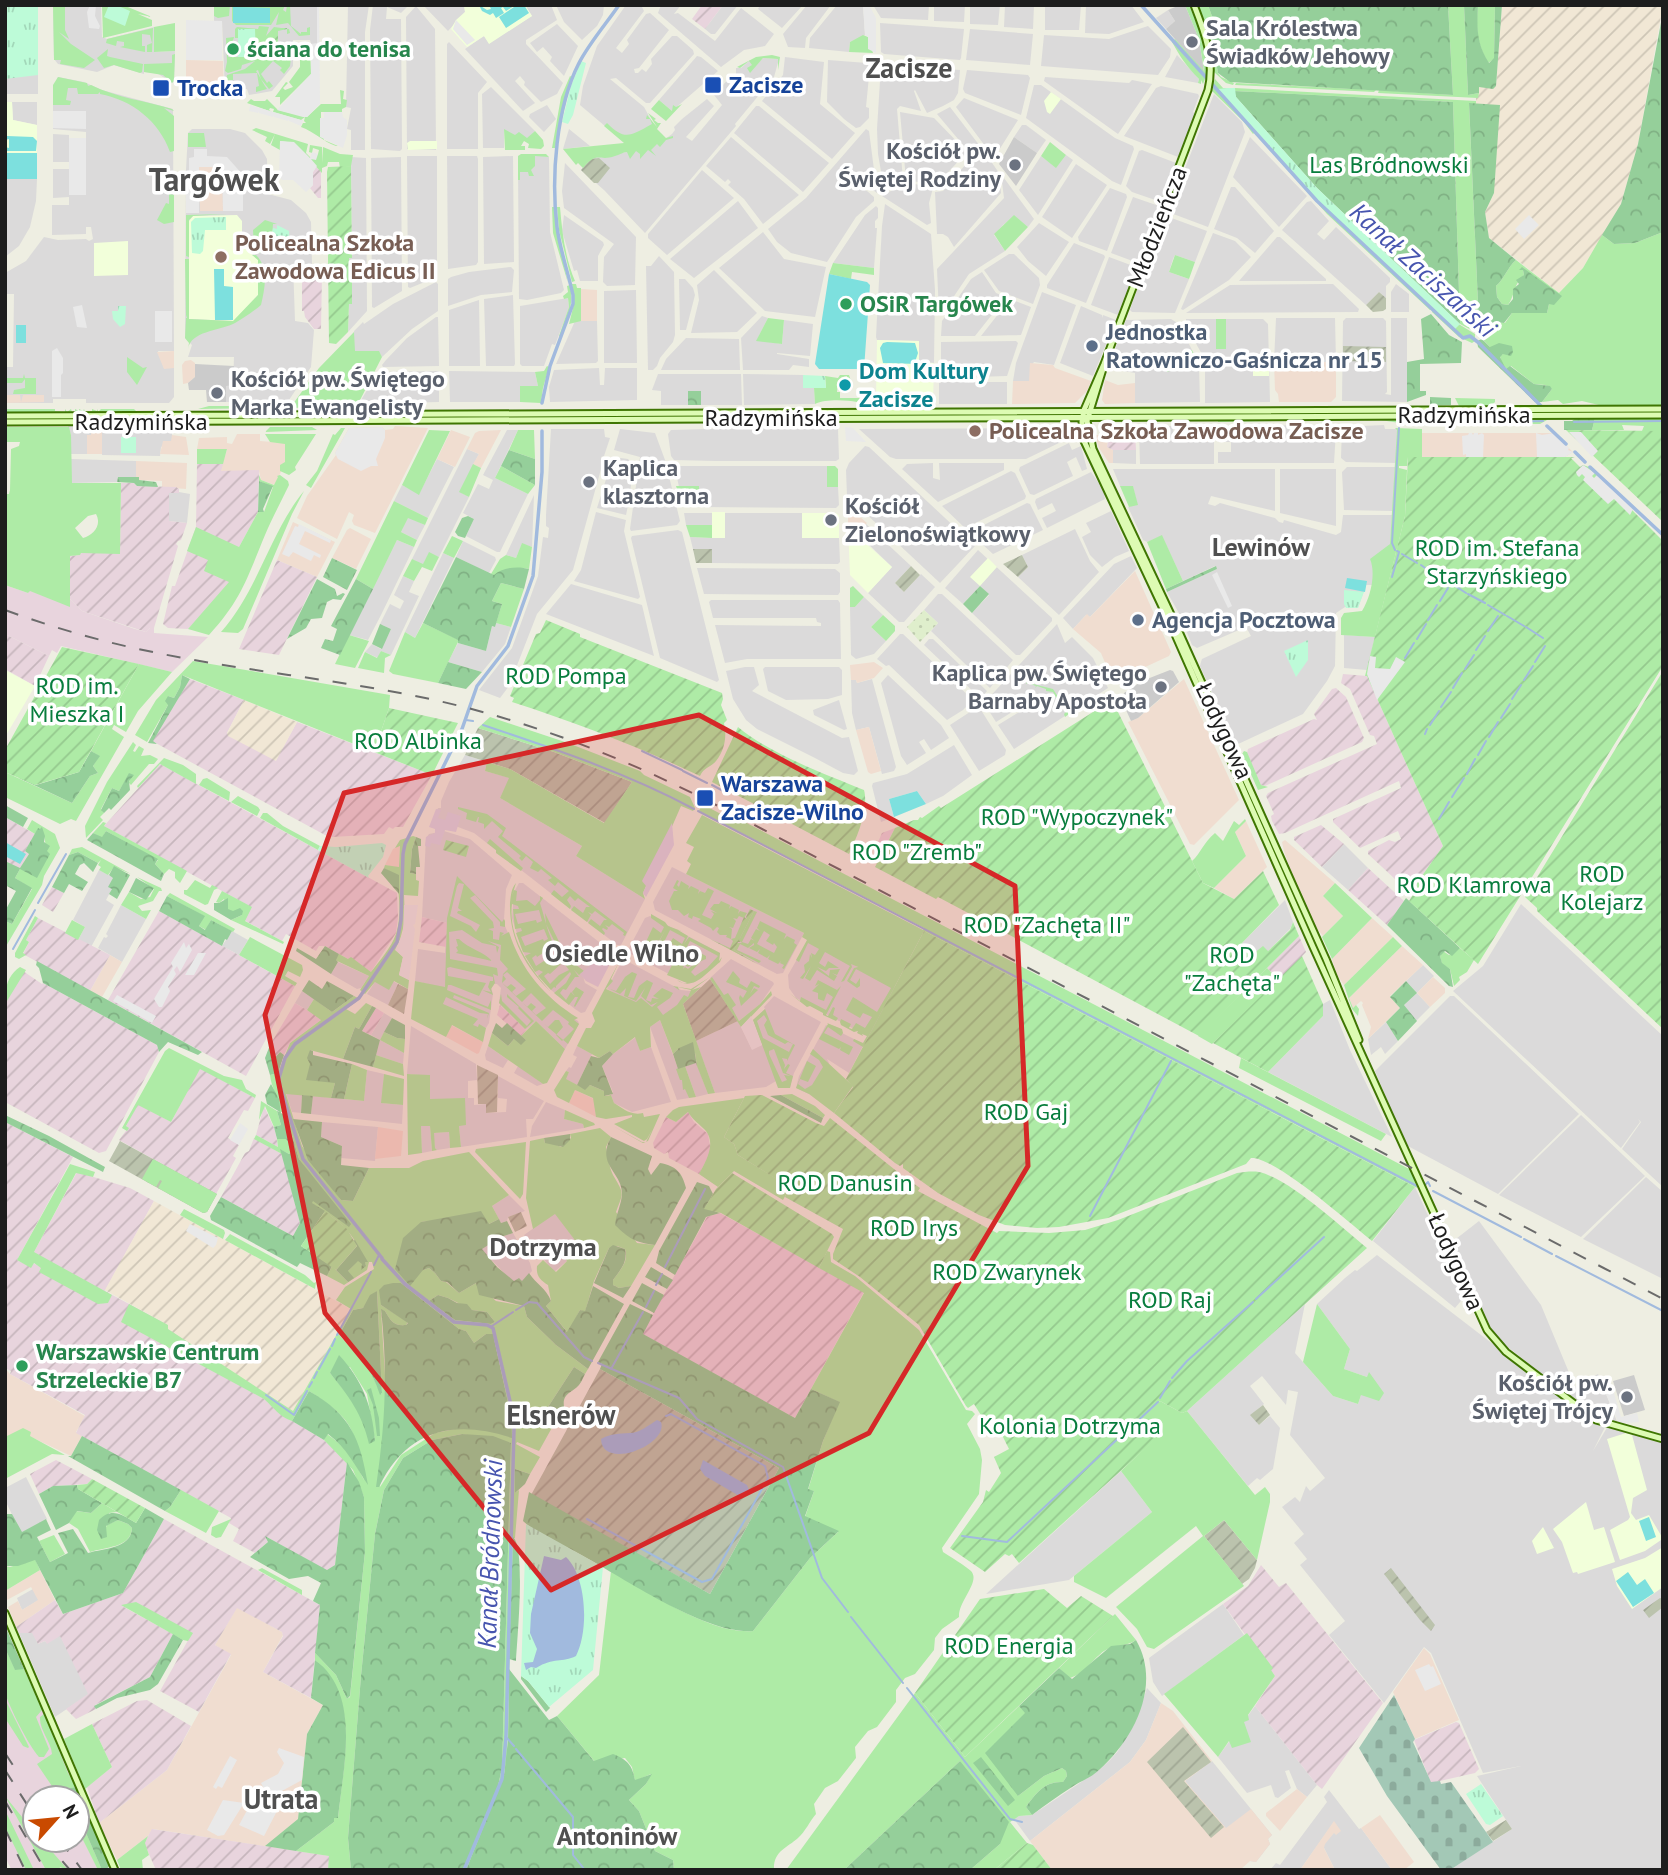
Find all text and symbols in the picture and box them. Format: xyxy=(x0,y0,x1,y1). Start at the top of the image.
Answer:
place label: Sala Królestwa Świadków Jehowy xyxy=(1206,12,1390,71)
place label: ściana do tenisa xyxy=(247,33,411,64)
marker: Sala Królestwa Świadków Jehowy xyxy=(1184,34,1200,50)
marker: ściana do tenisa xyxy=(225,41,241,57)
district label: Zacisze xyxy=(866,49,952,86)
place label: Zacisze xyxy=(729,69,804,100)
place label: Trocka xyxy=(177,72,244,103)
marker: Zacisze xyxy=(703,75,723,95)
marker: Trocka xyxy=(151,78,171,98)
place label: Kościół pw. Świętej Rodziny xyxy=(838,135,1002,194)
park label: Las Bródnowski xyxy=(1309,149,1469,180)
marker: Kościół pw. Świętej Rodziny xyxy=(1007,157,1023,173)
district label: Targówek xyxy=(149,158,280,200)
street label: Młodzieńcza xyxy=(1119,162,1194,292)
water label: Kanał Zaciszański xyxy=(1343,195,1504,345)
place label: Policealna Szkoła Zawodowa Edicus II xyxy=(235,227,436,286)
marker: Policealna Szkoła Zawodowa Edicus II xyxy=(213,249,229,265)
place label: OSiR Targówek xyxy=(860,288,1013,319)
marker: OSiR Targówek xyxy=(838,296,854,312)
place label: Jednostka Ratowniczo-Gaśnicza nr 15 xyxy=(1105,316,1383,375)
marker: Jednostka Ratowniczo-Gaśnicza nr 15 xyxy=(1084,338,1100,354)
place label: Dom Kultury Zacisze xyxy=(859,355,989,414)
place label: Kościół pw. Świętego Marka Ewangelisty xyxy=(231,363,445,422)
marker: Dom Kultury Zacisze xyxy=(837,377,853,393)
marker: Kościół pw. Świętego Marka Ewangelisty xyxy=(209,385,225,401)
street label: Radzymińska xyxy=(1397,399,1531,430)
street label: Radzymińska xyxy=(704,402,838,433)
street label: Radzymińska xyxy=(74,406,208,437)
place label: Policealna Szkoła Zawodowa Zacisze xyxy=(989,415,1364,446)
marker: Policealna Szkoła Zawodowa Zacisze xyxy=(967,423,983,439)
place label: Kaplica klasztorna xyxy=(603,452,709,511)
marker: Kaplica klasztorna xyxy=(581,474,597,490)
place label: Kościół Zielonoświątkowy xyxy=(845,490,1031,549)
marker: Kościół Zielonoświątkowy xyxy=(823,512,839,528)
district label: Lewinów xyxy=(1212,530,1310,563)
park label: ROD im. Stefana Starzyńskiego xyxy=(1415,532,1579,591)
place label: Agencja Pocztowa xyxy=(1152,604,1336,635)
marker: Agencja Pocztowa xyxy=(1130,612,1146,628)
place label: Kaplica pw. Świętego Barnaby Apostoła xyxy=(932,657,1147,716)
park label: ROD Pompa xyxy=(505,660,627,691)
park label: ROD im. Mieszka I xyxy=(29,670,125,729)
street label: Łodygowa xyxy=(1189,678,1260,784)
marker: Kaplica pw. Świętego Barnaby Apostoła xyxy=(1153,679,1169,695)
park label: ROD Albinka xyxy=(354,725,482,756)
place label: Warszawa Zacisze-Wilno xyxy=(721,768,864,827)
marker: Warszawa Zacisze-Wilno xyxy=(695,788,715,808)
park label: ROD "Wypoczynek" xyxy=(981,801,1173,832)
park label: ROD "Zremb" xyxy=(852,836,982,867)
park label: ROD Kolejarz xyxy=(1561,858,1643,917)
park label: ROD Klamrowa xyxy=(1396,869,1552,900)
park label: ROD "Zachęta II" xyxy=(963,909,1131,940)
district label: Osiedle Wilno xyxy=(545,936,699,969)
park label: ROD "Zachęta" xyxy=(1184,939,1280,998)
park label: ROD Gaj xyxy=(984,1096,1068,1127)
park label: ROD Danusin xyxy=(777,1167,913,1198)
street label: Łodygowa xyxy=(1421,1209,1492,1315)
park label: ROD Irys xyxy=(870,1212,958,1243)
district label: Dotrzyma xyxy=(489,1230,597,1263)
park label: ROD Zwarynek xyxy=(932,1256,1082,1287)
park label: ROD Raj xyxy=(1128,1284,1212,1315)
place label: Warszawskie Centrum Strzeleckie B7 xyxy=(36,1336,259,1395)
marker: Warszawskie Centrum Strzeleckie B7 xyxy=(14,1358,30,1374)
place label: Kościół pw. Świętej Trójcy xyxy=(1472,1367,1614,1426)
marker: Kościół pw. Świętej Trójcy xyxy=(1619,1389,1635,1405)
district label: Elsnerów xyxy=(507,1396,616,1433)
park label: Kolonia Dotrzyma xyxy=(979,1410,1161,1441)
water label: Kanał Bródnowski xyxy=(470,1458,509,1649)
park label: ROD Energia xyxy=(944,1630,1074,1661)
district label: Utrata xyxy=(244,1780,318,1817)
north arrow xyxy=(21,1784,91,1854)
text: N xyxy=(58,1800,85,1822)
district label: Antoninów xyxy=(557,1819,678,1852)

